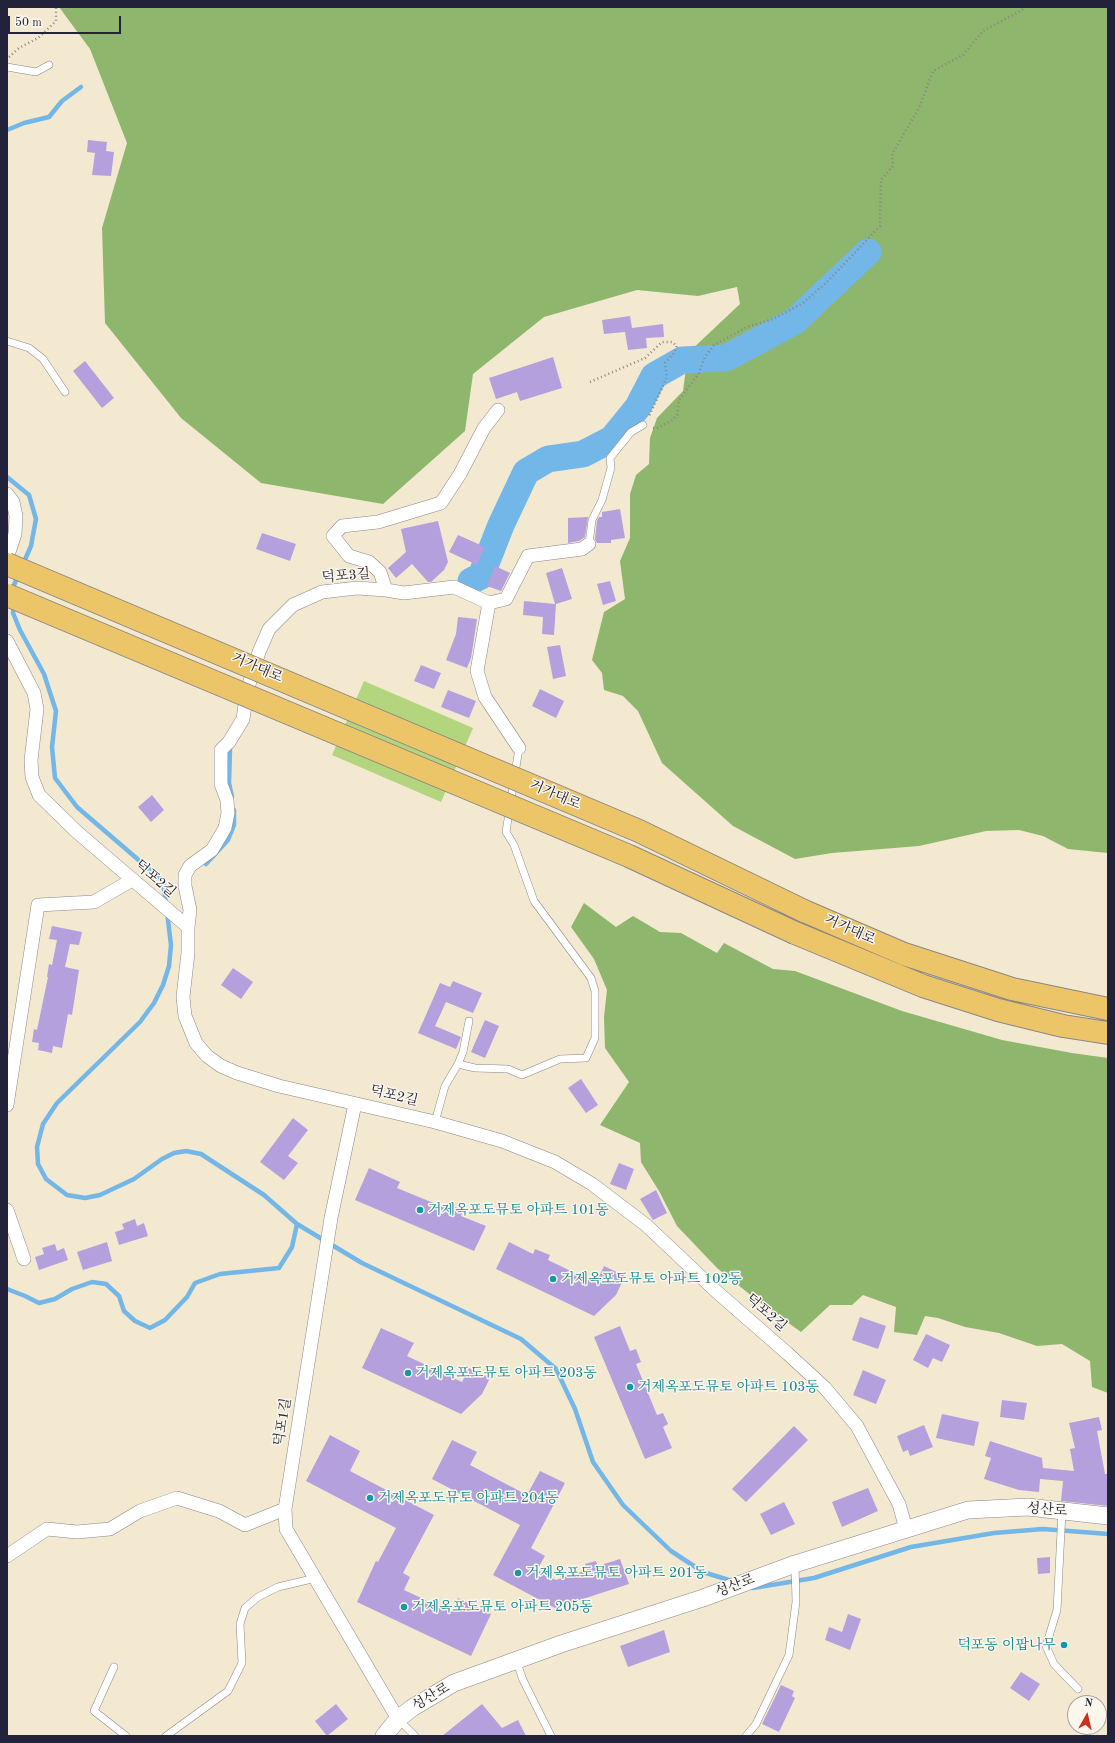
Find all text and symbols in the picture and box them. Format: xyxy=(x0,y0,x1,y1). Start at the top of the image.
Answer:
scale bar xyxy=(10,8,123,34)
text: 50 m xyxy=(15,17,42,29)
street label: 덕포3길 xyxy=(321,566,371,586)
street label: 거가대로 xyxy=(229,650,285,686)
street label: 거가대로 xyxy=(527,777,583,813)
street label: 덕포2길 xyxy=(131,857,179,901)
street label: 거가대로 xyxy=(822,911,878,949)
street label: 덕포2길 xyxy=(368,1082,420,1110)
place label: 거제옥포도뮤토 아파트 101동 xyxy=(428,1202,609,1218)
marker: 거제옥포도뮤토 아파트 101동 xyxy=(415,1205,425,1215)
place label: 거제옥포도뮤토 아파트 102동 xyxy=(561,1271,742,1287)
marker: 거제옥포도뮤토 아파트 102동 xyxy=(548,1274,558,1284)
street label: 덕포2길 xyxy=(742,1291,790,1335)
place label: 거제옥포도뮤토 아파트 203동 xyxy=(416,1365,597,1381)
marker: 거제옥포도뮤토 아파트 203동 xyxy=(403,1368,413,1378)
place label: 거제옥포도뮤토 아파트 103동 xyxy=(638,1379,819,1395)
marker: 거제옥포도뮤토 아파트 103동 xyxy=(625,1382,635,1392)
street label: 덕포1길 xyxy=(271,1397,295,1447)
place label: 거제옥포도뮤토 아파트 204동 xyxy=(378,1490,559,1506)
marker: 거제옥포도뮤토 아파트 204동 xyxy=(365,1493,375,1503)
street label: 성산로 xyxy=(1026,1500,1068,1520)
place label: 거제옥포도뮤토 아파트 201동 xyxy=(526,1565,707,1581)
marker: 거제옥포도뮤토 아파트 201동 xyxy=(513,1568,523,1578)
street label: 성산로 xyxy=(713,1571,757,1601)
place label: 거제옥포도뮤토 아파트 205동 xyxy=(412,1599,593,1615)
marker: 거제옥포도뮤토 아파트 205동 xyxy=(399,1602,409,1612)
place label: 덕포동 이팝나무 xyxy=(957,1637,1056,1653)
marker: 덕포동 이팝나무 xyxy=(1059,1640,1069,1650)
street label: 성산로 xyxy=(409,1679,453,1715)
north arrow xyxy=(1067,1695,1107,1735)
text: N xyxy=(1084,1698,1094,1710)

